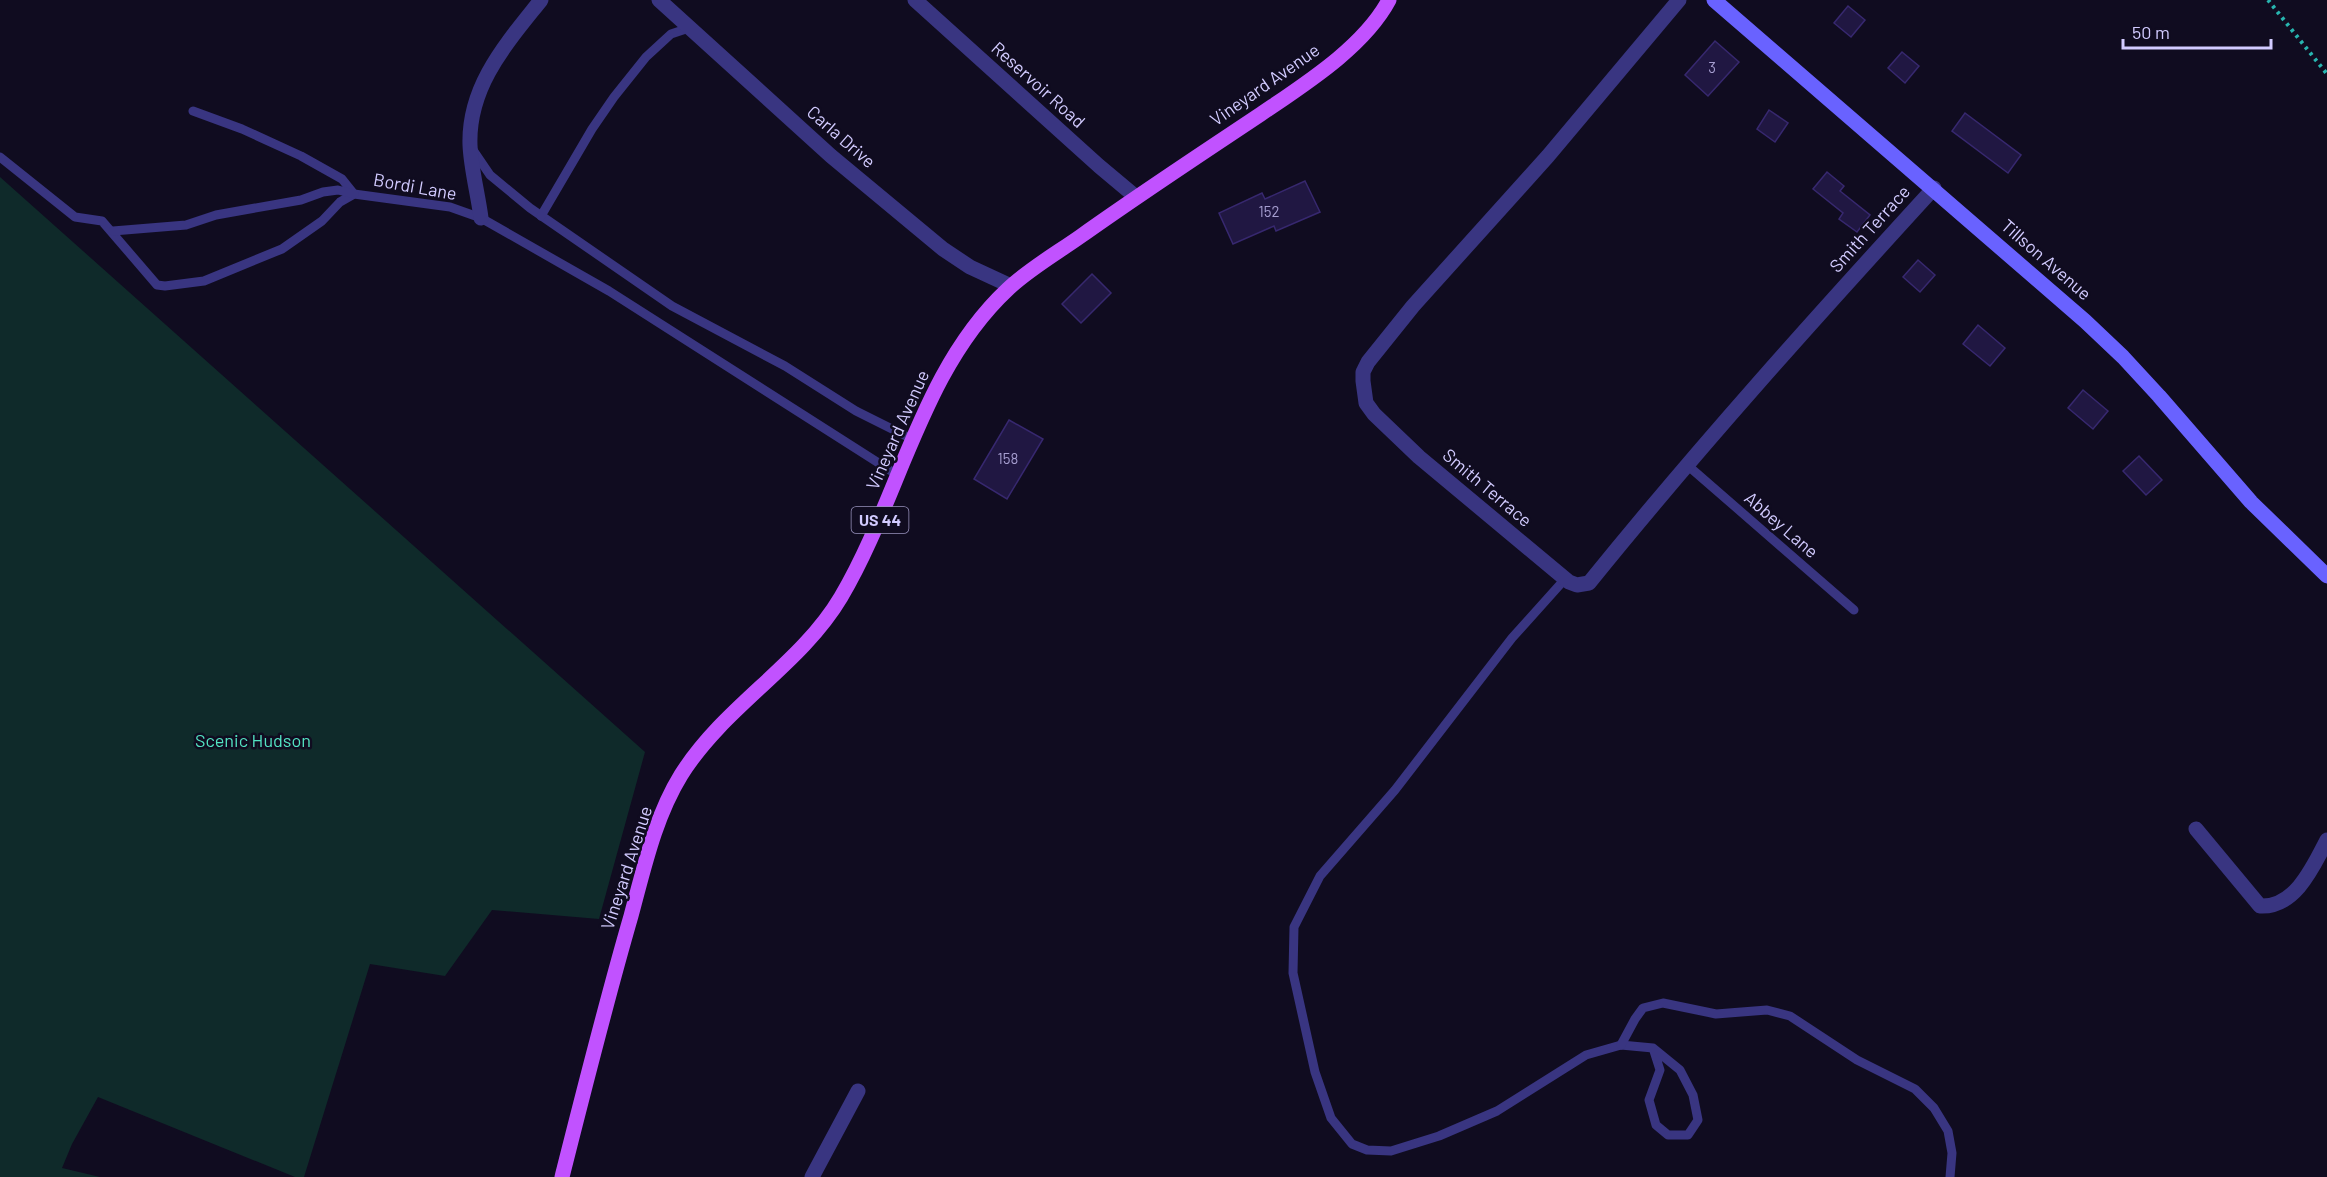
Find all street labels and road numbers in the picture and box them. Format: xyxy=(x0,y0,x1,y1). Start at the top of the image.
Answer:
street label: Reservoir Road xyxy=(987,37,1090,132)
street label: Vineyard Avenue xyxy=(1205,38,1323,130)
street label: Carla Drive xyxy=(803,101,880,172)
street label: Bordi Lane xyxy=(372,168,459,204)
street label: Smith Terrace xyxy=(1824,180,1914,276)
street label: Tillson Avenue xyxy=(1997,214,2096,304)
street label: Vineyard Avenue xyxy=(861,366,933,493)
street label: Smith Terrace xyxy=(1439,444,1537,531)
street label: Abbey Lane xyxy=(1740,486,1823,562)
road number: US 44 xyxy=(852,507,908,533)
street label: Vineyard Avenue xyxy=(596,803,656,932)

